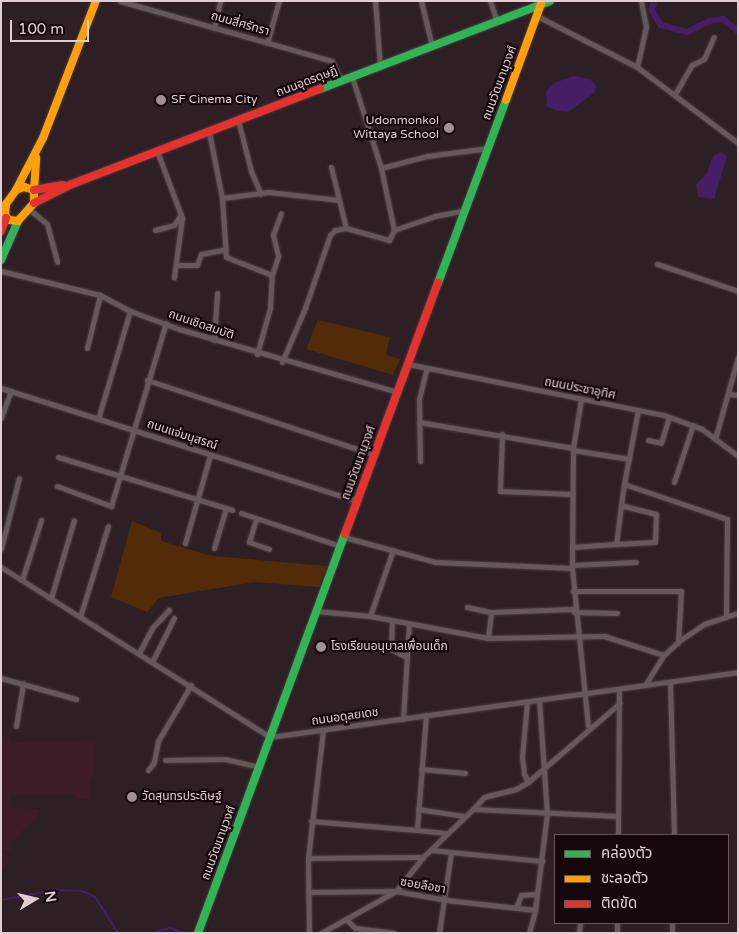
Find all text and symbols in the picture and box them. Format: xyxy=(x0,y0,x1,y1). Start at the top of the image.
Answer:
street label: ถนนสี่ศรัทรา xyxy=(209,9,271,39)
scale bar xyxy=(12,10,91,42)
text: 100 m xyxy=(18,20,64,38)
street label: ถนนวัฒนานุวงศ์ xyxy=(480,44,520,122)
street label: ถนนอุดรดุษฎี xyxy=(274,64,340,100)
place label: SF Cinema City xyxy=(171,93,257,107)
marker: SF Cinema City xyxy=(155,94,167,106)
place label: Udonmonkol Wittaya School xyxy=(353,114,439,142)
marker: Udonmonkol Wittaya School xyxy=(443,122,455,134)
street label: ถนนเชิดสมบัติ xyxy=(166,307,236,343)
street label: ถนนประชาอุทิศ xyxy=(543,375,617,403)
street label: ถนนแจ่มนุสรณ์ xyxy=(145,417,219,453)
street label: ถนนวัฒนานุวงศ์ xyxy=(339,424,379,502)
place label: โรงเรียนอนุบาลเพื่อนเด็ก xyxy=(331,640,448,654)
marker: โรงเรียนอนุบาลเพื่อนเด็ก xyxy=(315,641,327,653)
street label: ถนนอดุลยเดช xyxy=(311,705,379,729)
place label: วัดสุนทรประดิษฐ์ xyxy=(142,790,221,804)
marker: วัดสุนทรประดิษฐ์ xyxy=(126,791,138,803)
street label: ถนนวัฒนานุวงศ์ xyxy=(199,804,239,882)
legend xyxy=(554,834,729,924)
text: คล่องตัว xyxy=(601,844,652,862)
text: ชะลอตัว xyxy=(601,869,648,887)
north arrow xyxy=(10,874,60,924)
street label: ซอยลือชา xyxy=(399,875,447,897)
text: N xyxy=(41,890,60,903)
text: ติดขัด xyxy=(601,894,637,912)

